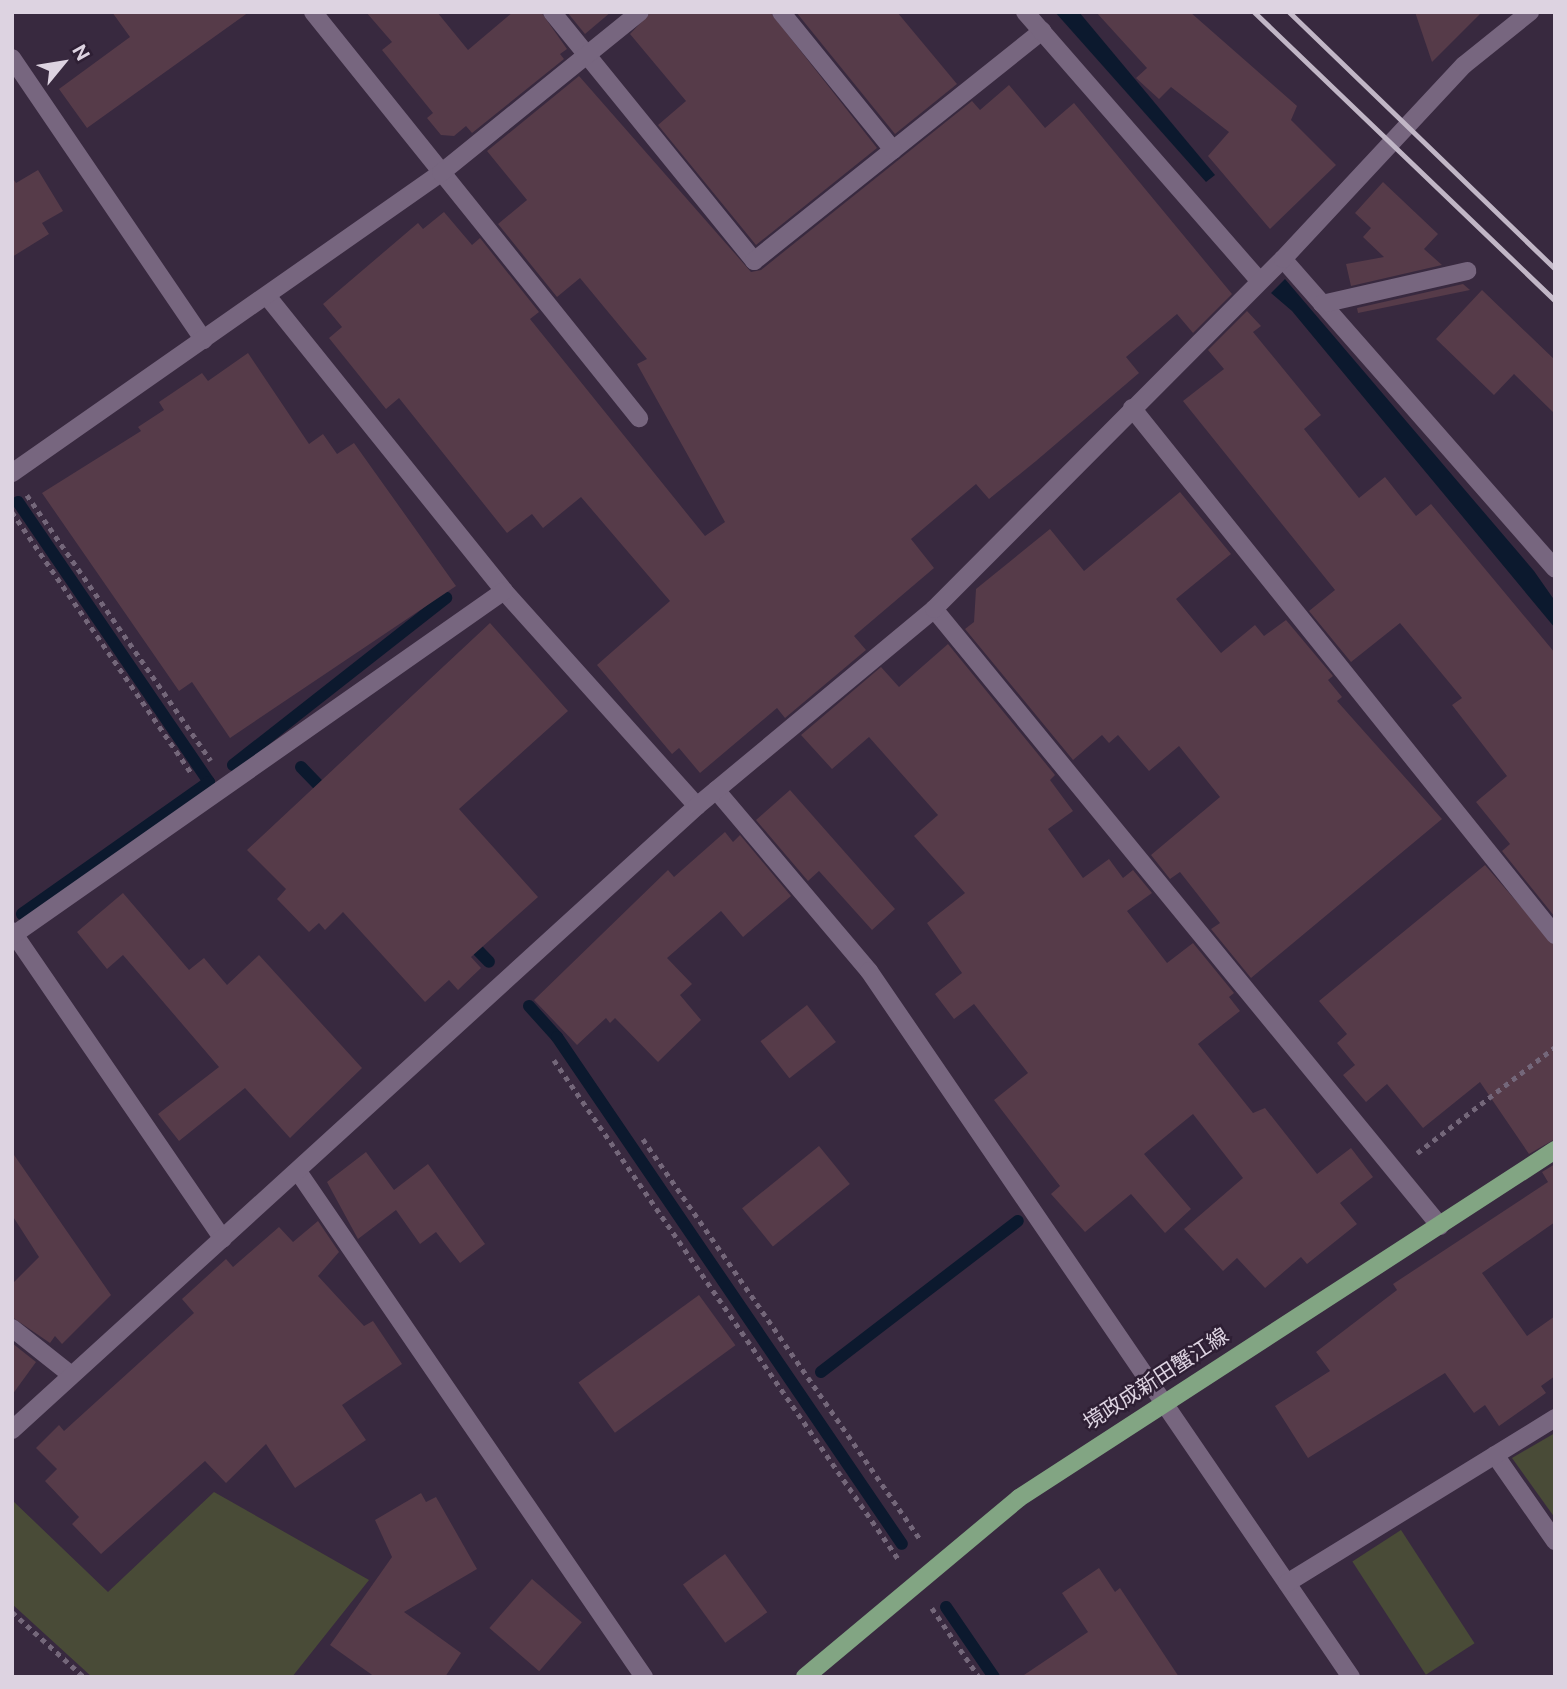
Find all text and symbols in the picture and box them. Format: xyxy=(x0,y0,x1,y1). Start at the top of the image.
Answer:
north arrow xyxy=(28,28,98,98)
text: N xyxy=(68,41,94,64)
street label: 境政成新田蟹江線 xyxy=(1079,1323,1233,1435)

